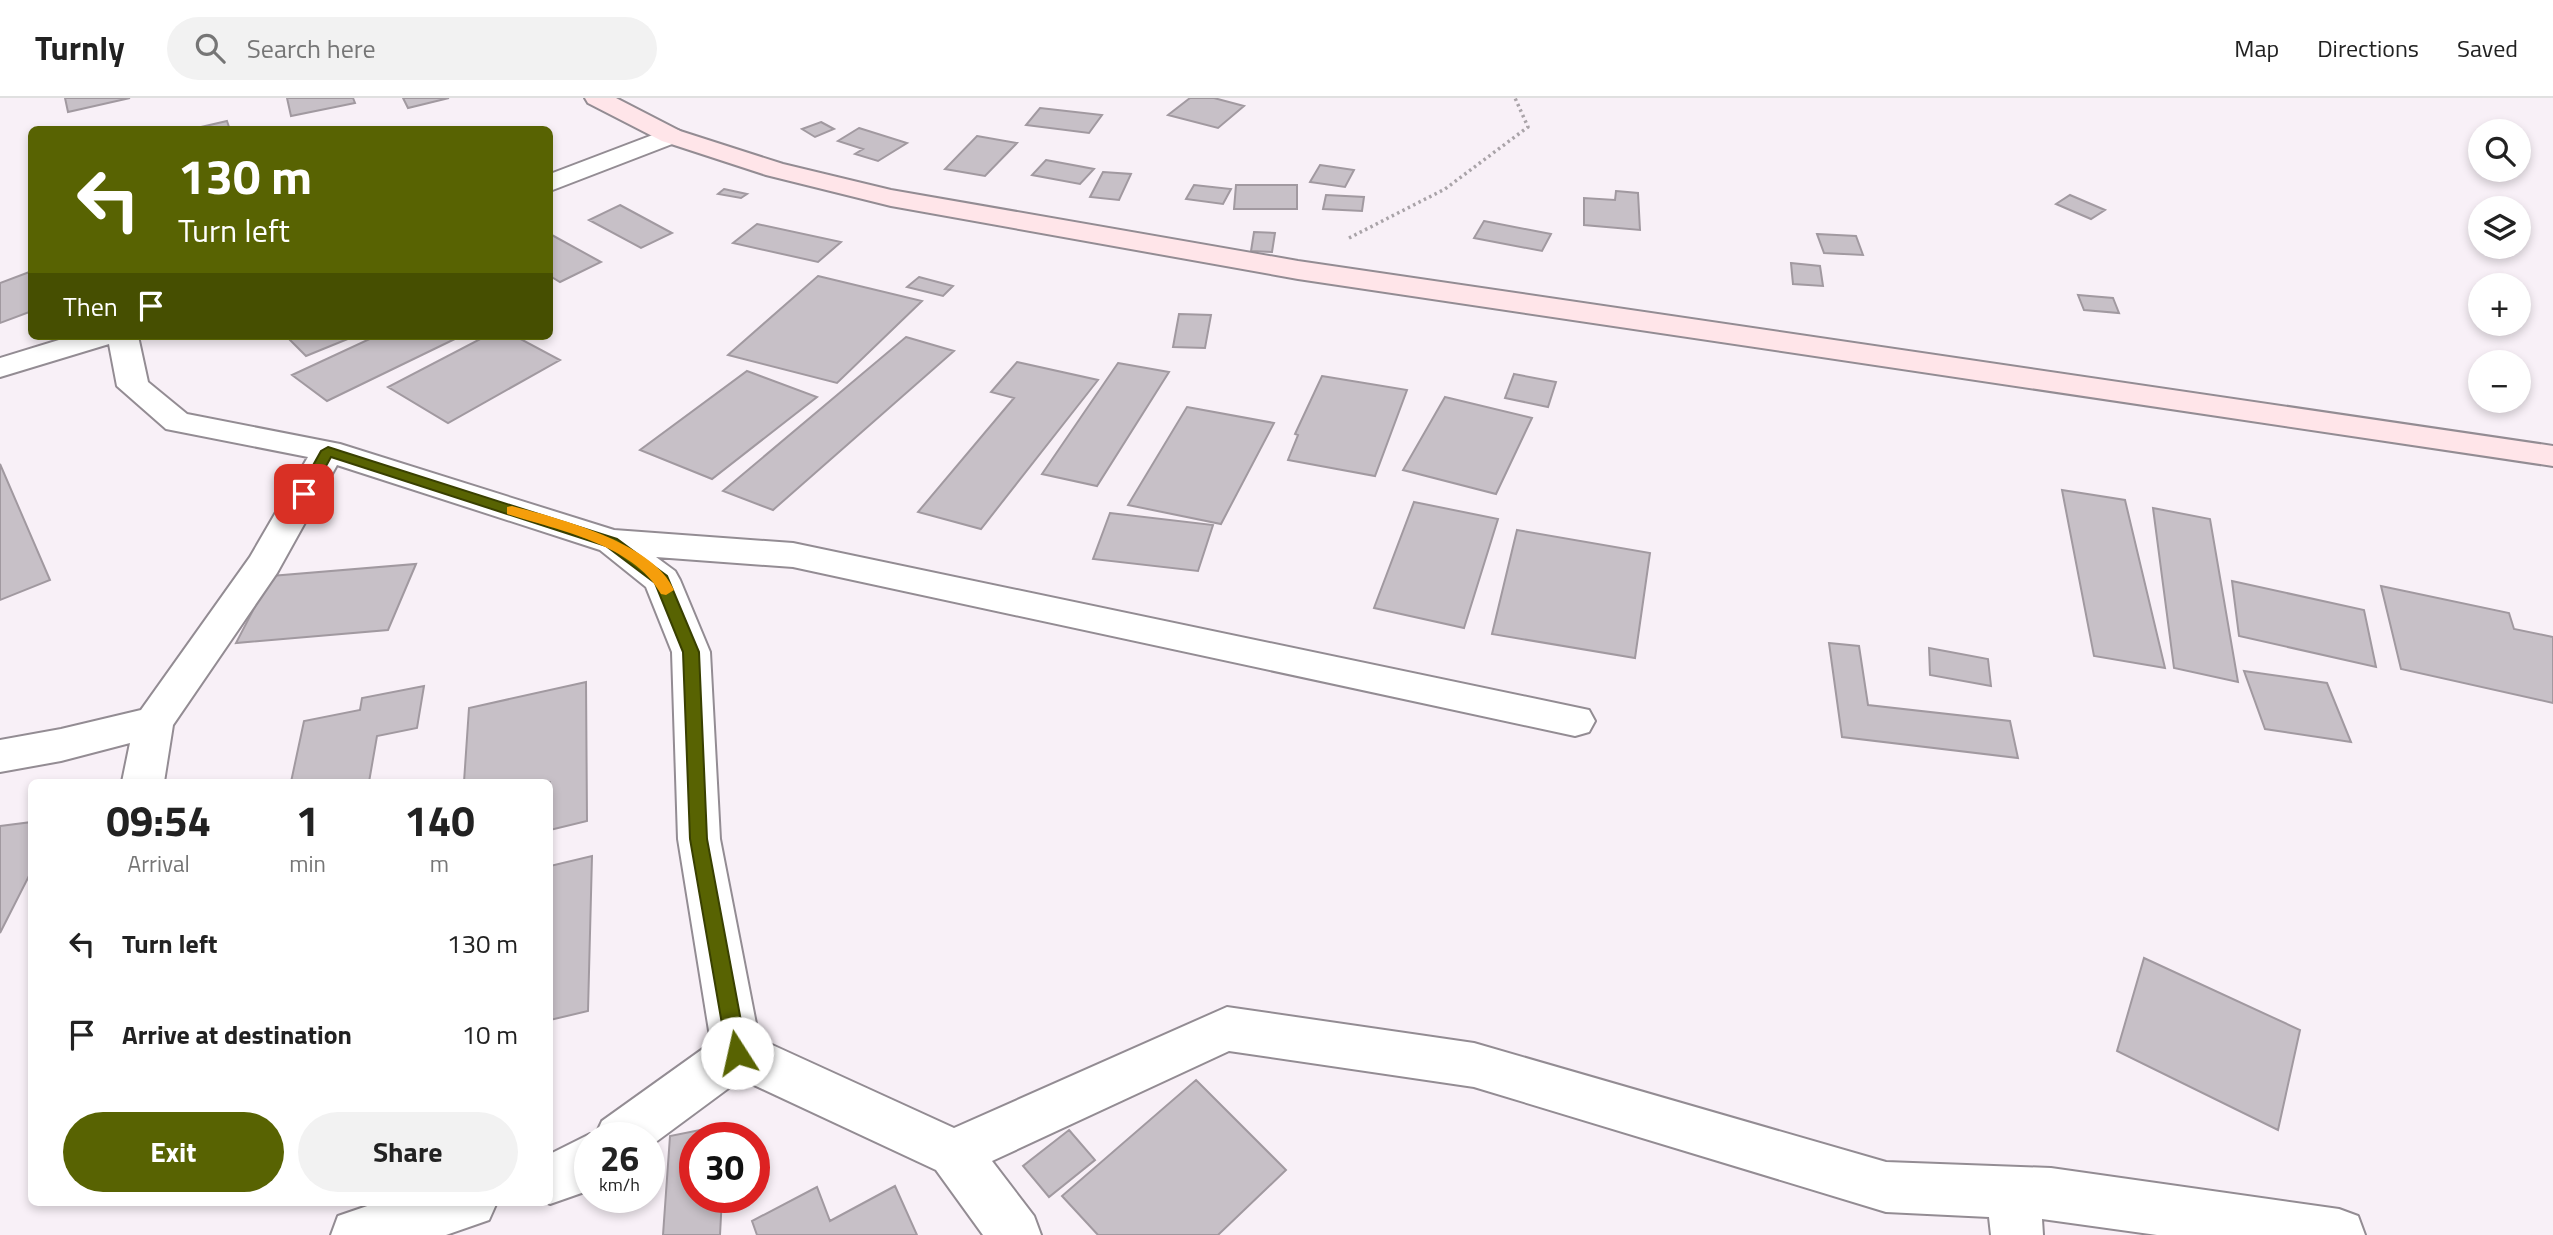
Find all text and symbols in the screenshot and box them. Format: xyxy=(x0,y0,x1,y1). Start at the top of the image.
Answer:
search box xyxy=(167,17,657,80)
text: Turnly xyxy=(35,23,125,73)
icon: search xyxy=(191,29,229,67)
text: Search here xyxy=(247,29,376,68)
text: Map xyxy=(2234,30,2279,66)
text: Directions xyxy=(2317,30,2419,66)
text: Saved xyxy=(2457,30,2518,66)
map controls xyxy=(2468,119,2531,413)
button: search xyxy=(2468,119,2531,182)
text: 130 m xyxy=(178,138,312,213)
icon: left xyxy=(63,154,154,245)
button: layers xyxy=(2468,196,2531,259)
text: Turn left xyxy=(178,206,290,254)
button: + xyxy=(2468,273,2531,336)
text: Then xyxy=(63,287,118,326)
icon: arrive xyxy=(132,287,170,325)
button: − xyxy=(2468,350,2531,413)
pin xyxy=(274,464,334,524)
icon: arrive xyxy=(285,475,323,513)
text: 09:54 xyxy=(106,788,211,852)
text: 1 xyxy=(296,788,319,852)
text: 140 xyxy=(404,788,475,852)
text: Arrival xyxy=(127,846,190,881)
text: min xyxy=(289,846,326,881)
text: m xyxy=(430,846,449,881)
text: Turn left xyxy=(122,924,217,963)
text: 130 m xyxy=(447,924,518,963)
icon: left xyxy=(63,925,101,963)
text: Arrive at destination xyxy=(122,1015,352,1054)
text: 10 m xyxy=(461,1015,518,1054)
icon: arrive xyxy=(63,1016,101,1054)
position arrow xyxy=(700,1016,774,1090)
button: Exit xyxy=(63,1112,284,1192)
button: Share xyxy=(298,1112,518,1192)
speed limit sign: 30 xyxy=(679,1122,770,1213)
text: 26 xyxy=(600,1131,639,1185)
text: km/h xyxy=(599,1171,640,1198)

